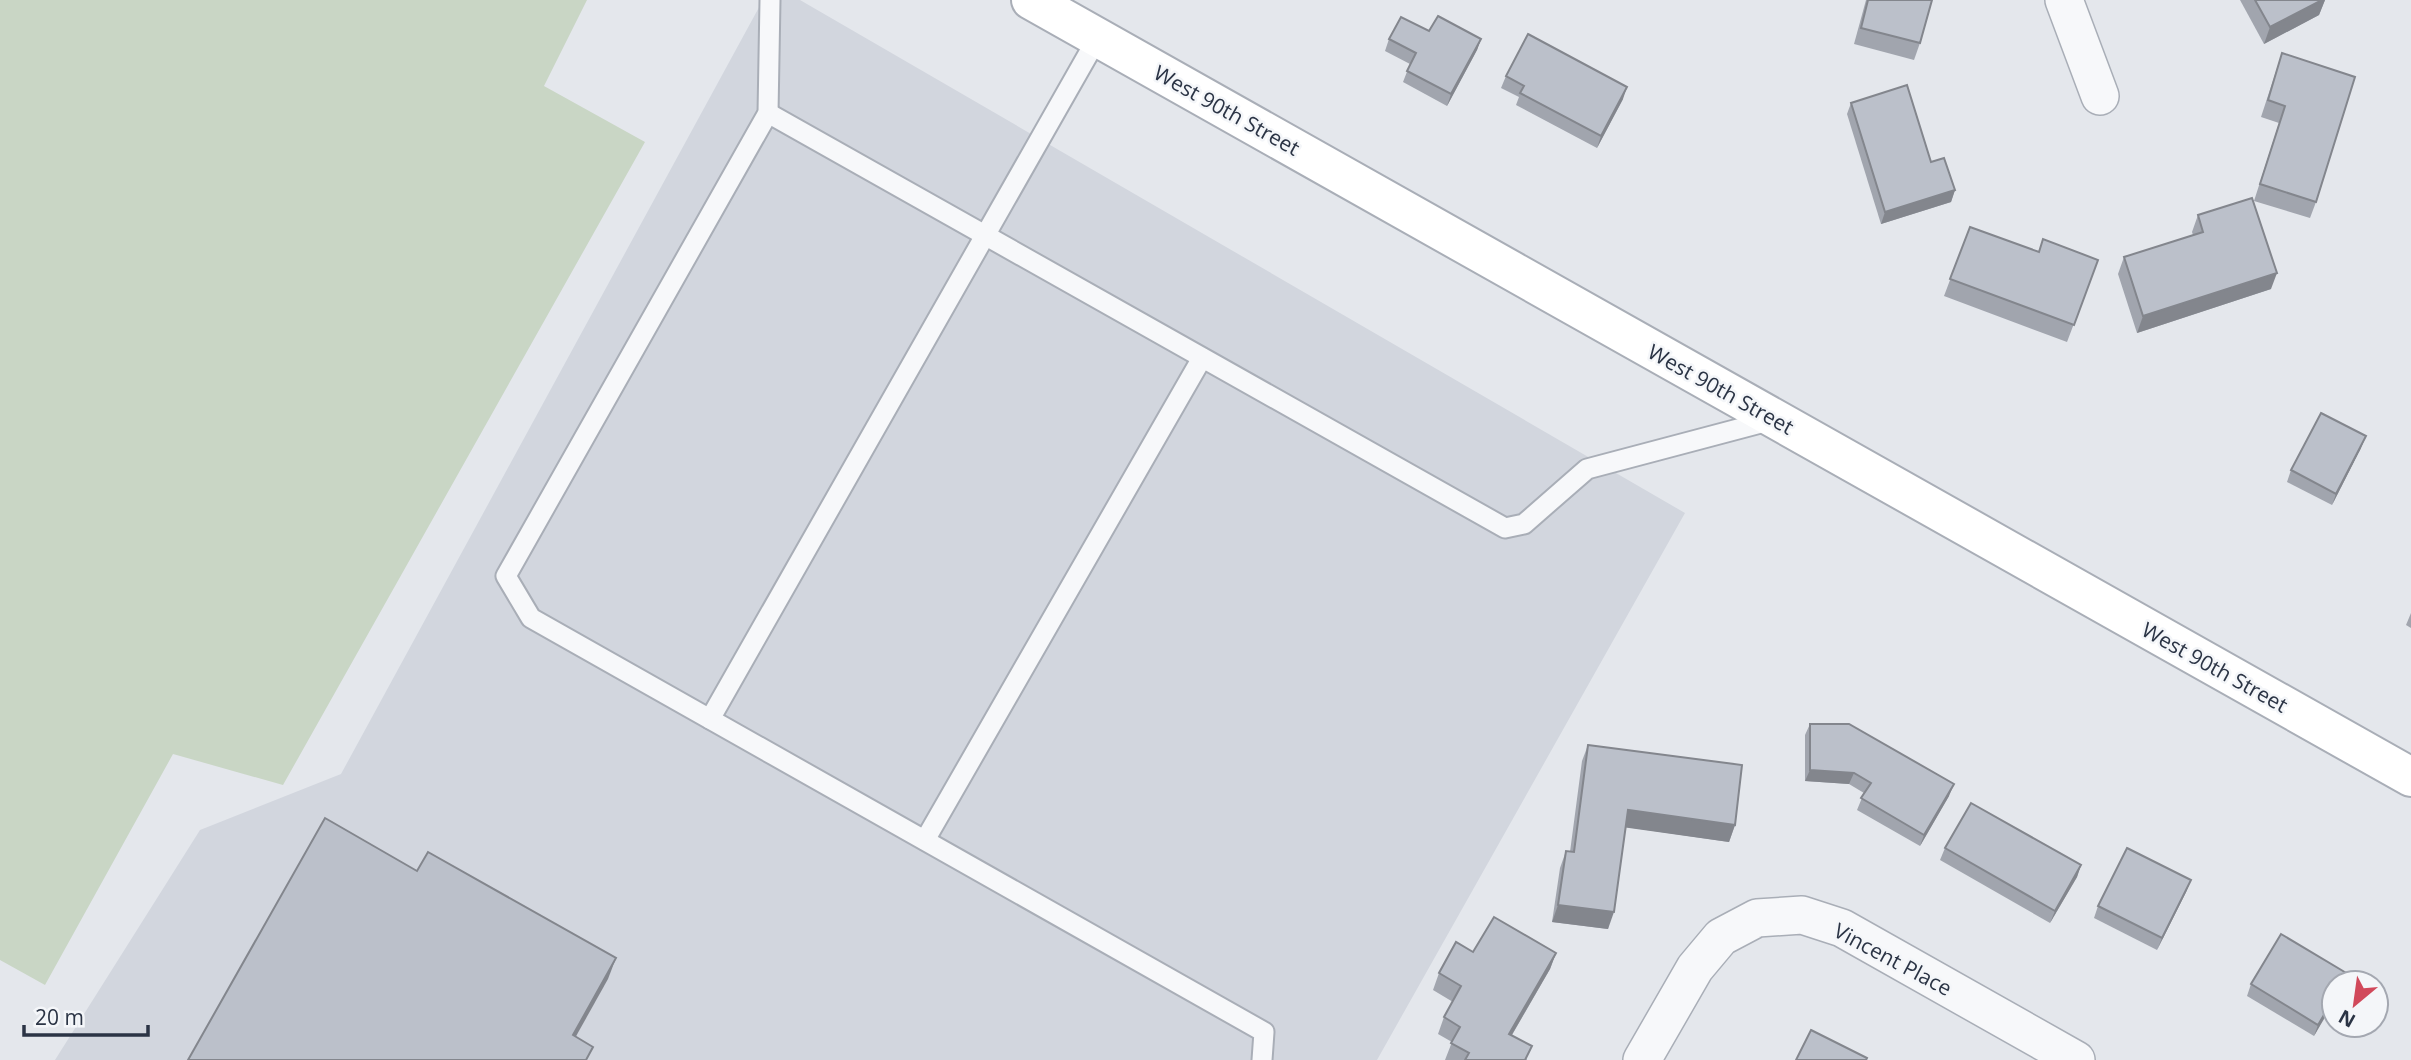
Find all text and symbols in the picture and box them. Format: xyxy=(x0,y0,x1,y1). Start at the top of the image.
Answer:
street label: West 90th Street xyxy=(1149,58,1305,162)
street label: West 90th Street xyxy=(1643,337,1799,441)
street label: West 90th Street xyxy=(2137,615,2293,719)
street label: Vincent Place xyxy=(1829,916,1957,1002)
north arrow xyxy=(2320,969,2390,1039)
scale bar xyxy=(24,993,149,1038)
text: 20 m xyxy=(35,1003,84,1031)
text: N xyxy=(2334,1004,2360,1034)

